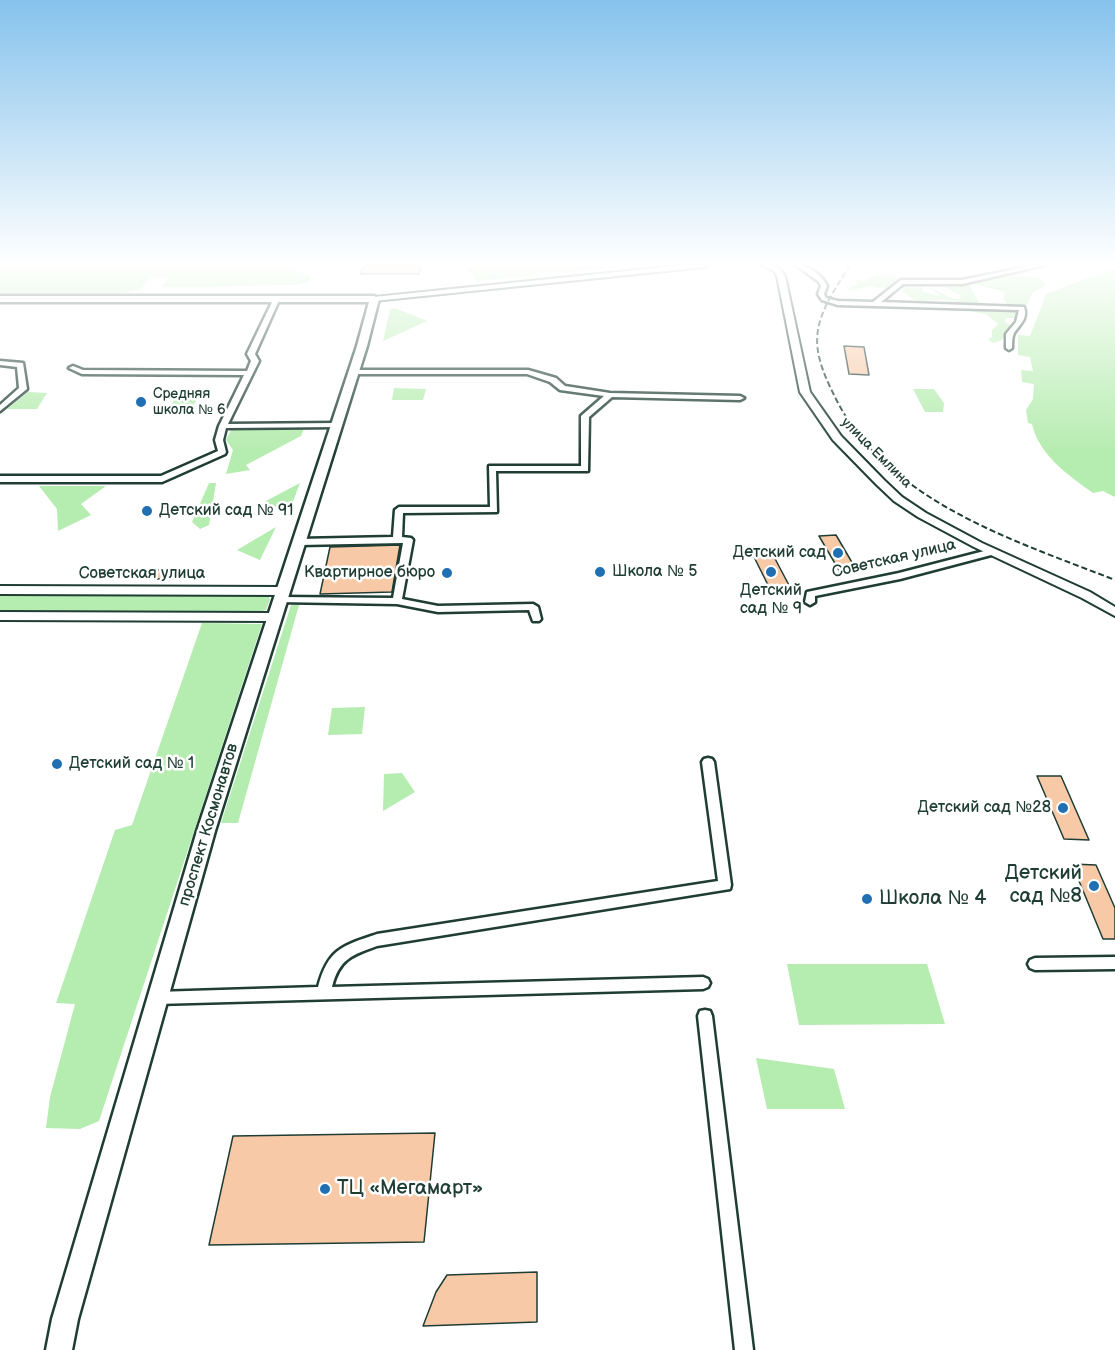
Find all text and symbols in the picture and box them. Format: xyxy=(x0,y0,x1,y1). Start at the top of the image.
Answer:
place label: Средняя школа № 6 xyxy=(153,386,226,418)
marker: Средняя школа № 6 xyxy=(134,395,148,409)
street label: улица Емлина xyxy=(837,414,915,492)
place label: Детский сад № 91 xyxy=(159,501,293,521)
marker: Детский сад № 91 xyxy=(140,504,154,518)
street label: Советская улица xyxy=(830,535,958,583)
place label: Детский сад xyxy=(733,543,826,563)
marker: Детский сад xyxy=(831,546,845,560)
place label: Школа № 5 xyxy=(612,562,697,582)
place label: Квартирное бюро xyxy=(304,563,435,583)
street label: Советская улица xyxy=(79,564,205,584)
marker: Школа № 5 xyxy=(593,565,607,579)
marker: Детский сад № 9 xyxy=(764,565,778,579)
marker: Квартирное бюро xyxy=(440,566,454,580)
place label: Детский сад № 9 xyxy=(740,581,802,619)
street label: проспект Космонавтов xyxy=(175,741,243,909)
place label: Детский сад № 1 xyxy=(69,754,194,774)
marker: Детский сад № 1 xyxy=(50,757,64,771)
place label: Детский сад №28 xyxy=(918,798,1051,818)
marker: Детский сад №28 xyxy=(1056,801,1070,815)
place label: Детский сад №8 xyxy=(1005,862,1082,909)
marker: Детский сад №8 xyxy=(1087,879,1101,893)
place label: Школа № 4 xyxy=(879,887,987,911)
marker: Школа № 4 xyxy=(860,892,874,906)
place label: ТЦ «Мегамарт» xyxy=(337,1177,483,1201)
marker: ТЦ «Мегамарт» xyxy=(318,1182,332,1196)

